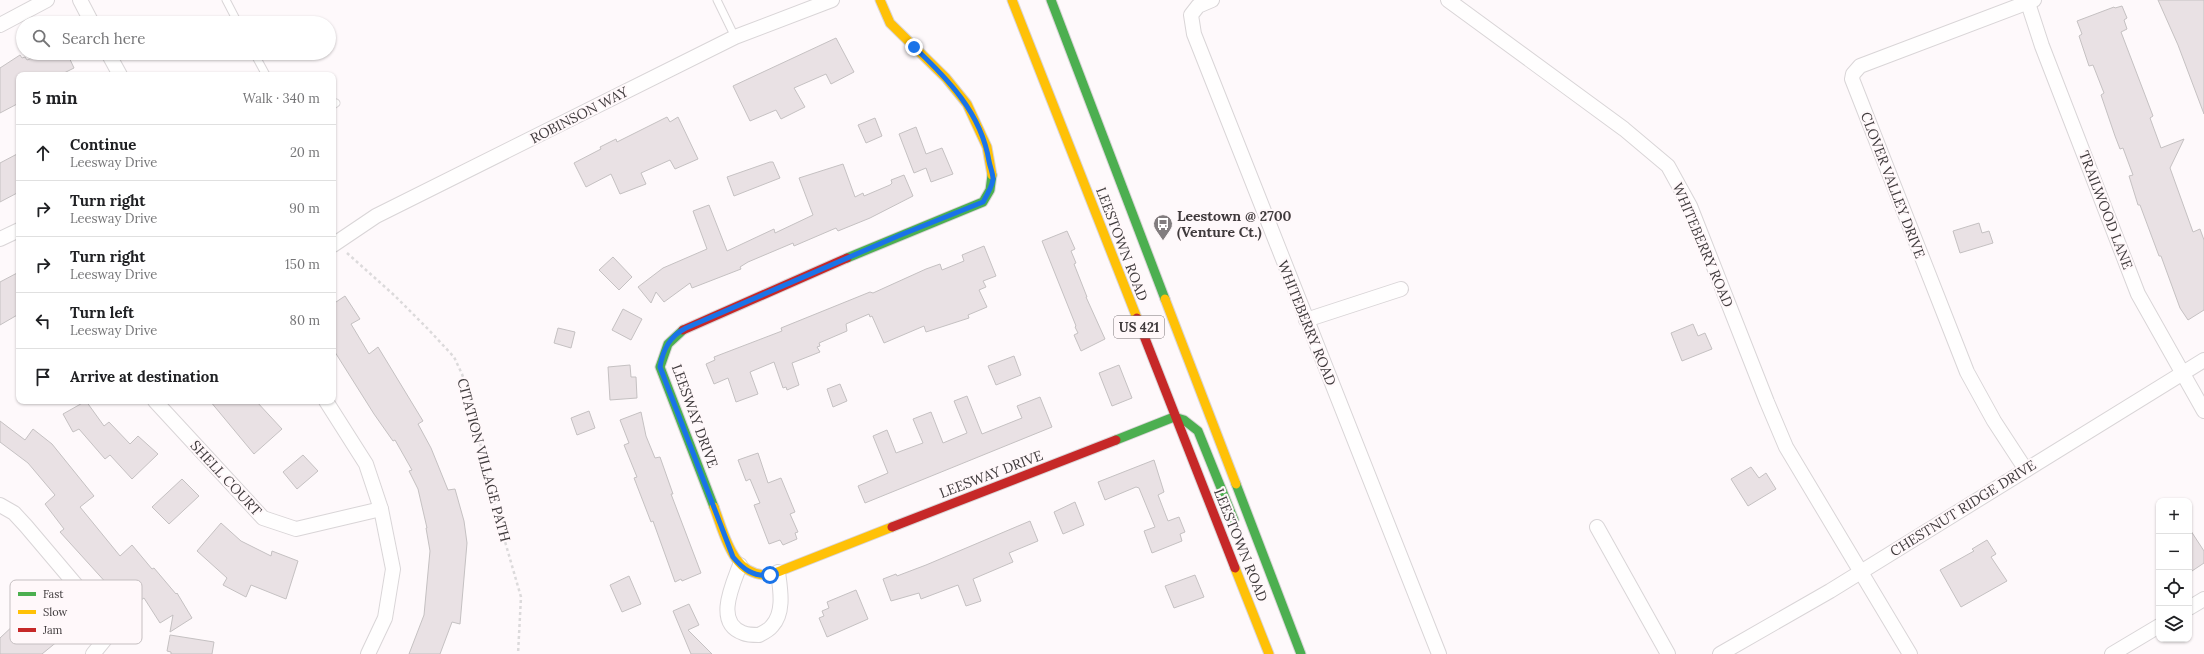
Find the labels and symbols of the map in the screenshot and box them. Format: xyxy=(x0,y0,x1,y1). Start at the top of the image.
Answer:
route end xyxy=(905,38,923,56)
street label: ROBINSON WAY xyxy=(527,82,632,147)
street label: CLOVER VALLEY DRIVE xyxy=(1857,109,1929,261)
street label: TRAILWOOD LANE xyxy=(2075,148,2137,272)
street label: WHITEBERRY ROAD xyxy=(1669,180,1737,310)
street label: LEESTOWN ROAD xyxy=(1092,185,1152,303)
place label: Leestown @ 2700 (Venture Ct.) xyxy=(1177,207,1292,241)
bus stop icon: Leestown @ 2700 (Venture Ct.) xyxy=(1152,213,1174,241)
street label: WHITEBERRY ROAD xyxy=(1274,258,1340,388)
road number: US 421 xyxy=(1114,316,1164,338)
street label: LEESWAY DRIVE xyxy=(668,362,722,471)
street label: CITATION VILLAGE PATH xyxy=(453,376,515,544)
street label: SHELL COURT xyxy=(186,437,266,519)
street label: LEESWAY DRIVE xyxy=(937,446,1045,502)
street label: CHESTNUT RIDGE DRIVE xyxy=(1887,456,2040,560)
street label: LEESTOWN ROAD xyxy=(1210,486,1272,604)
route start xyxy=(761,566,779,584)
legend xyxy=(10,580,142,644)
text: Fast xyxy=(43,587,64,601)
text: Slow xyxy=(43,605,68,619)
text: Jam xyxy=(42,623,63,637)

